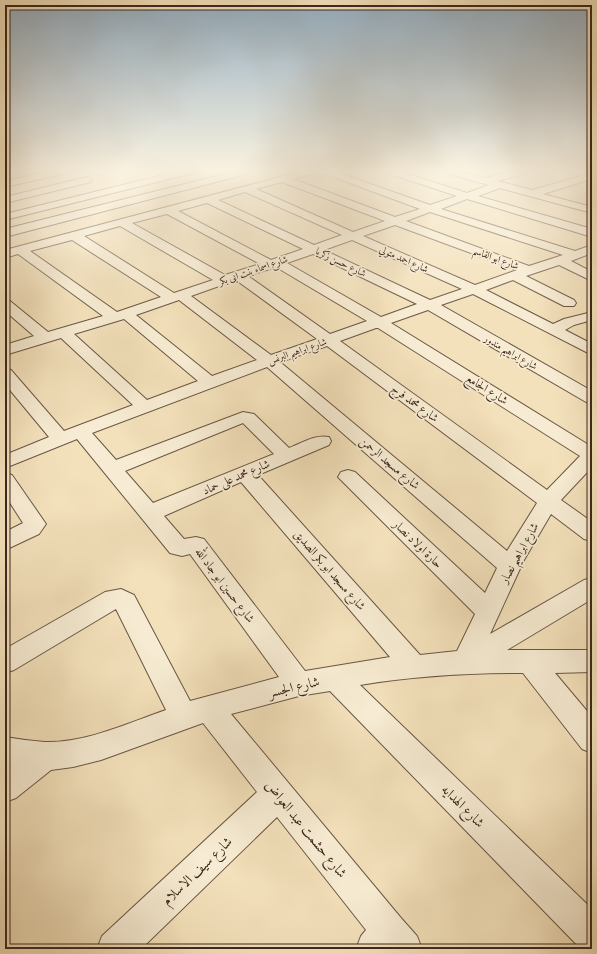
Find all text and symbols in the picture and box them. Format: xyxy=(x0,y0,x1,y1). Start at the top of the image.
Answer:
street label: شارع احمد متولي xyxy=(376,242,431,278)
street label: شارع حسن زكريا xyxy=(312,244,369,283)
street label: شارع ابو القاسم xyxy=(470,244,521,276)
street label: شارع اسماء بنت ابى بكر xyxy=(216,252,291,291)
street label: شارع ابراهيم مندور xyxy=(479,331,540,376)
street label: شارع ابراهيم البرنس xyxy=(266,335,330,371)
street label: شارع الجامع xyxy=(461,370,511,411)
street label: شارع محمد فرج xyxy=(386,380,442,428)
street label: شارع مسجد الرحمن xyxy=(355,433,424,495)
street label: شارع محمد على حماد xyxy=(200,456,274,501)
street label: حارة اولاد نصار xyxy=(389,516,446,572)
street label: شارع ابراهيم نصار xyxy=(495,520,546,589)
street label: شارع مسجد ابو بكر الصديق xyxy=(288,526,370,616)
street label: شارع حسين ابو جاد الله xyxy=(189,543,260,628)
street label: شارع الجسر xyxy=(265,672,322,705)
street label: شارع حشمت عبد العواض xyxy=(259,776,351,883)
street label: شارع الهدايه xyxy=(436,780,489,833)
street label: شارع سيف الاسلام xyxy=(158,832,239,912)

